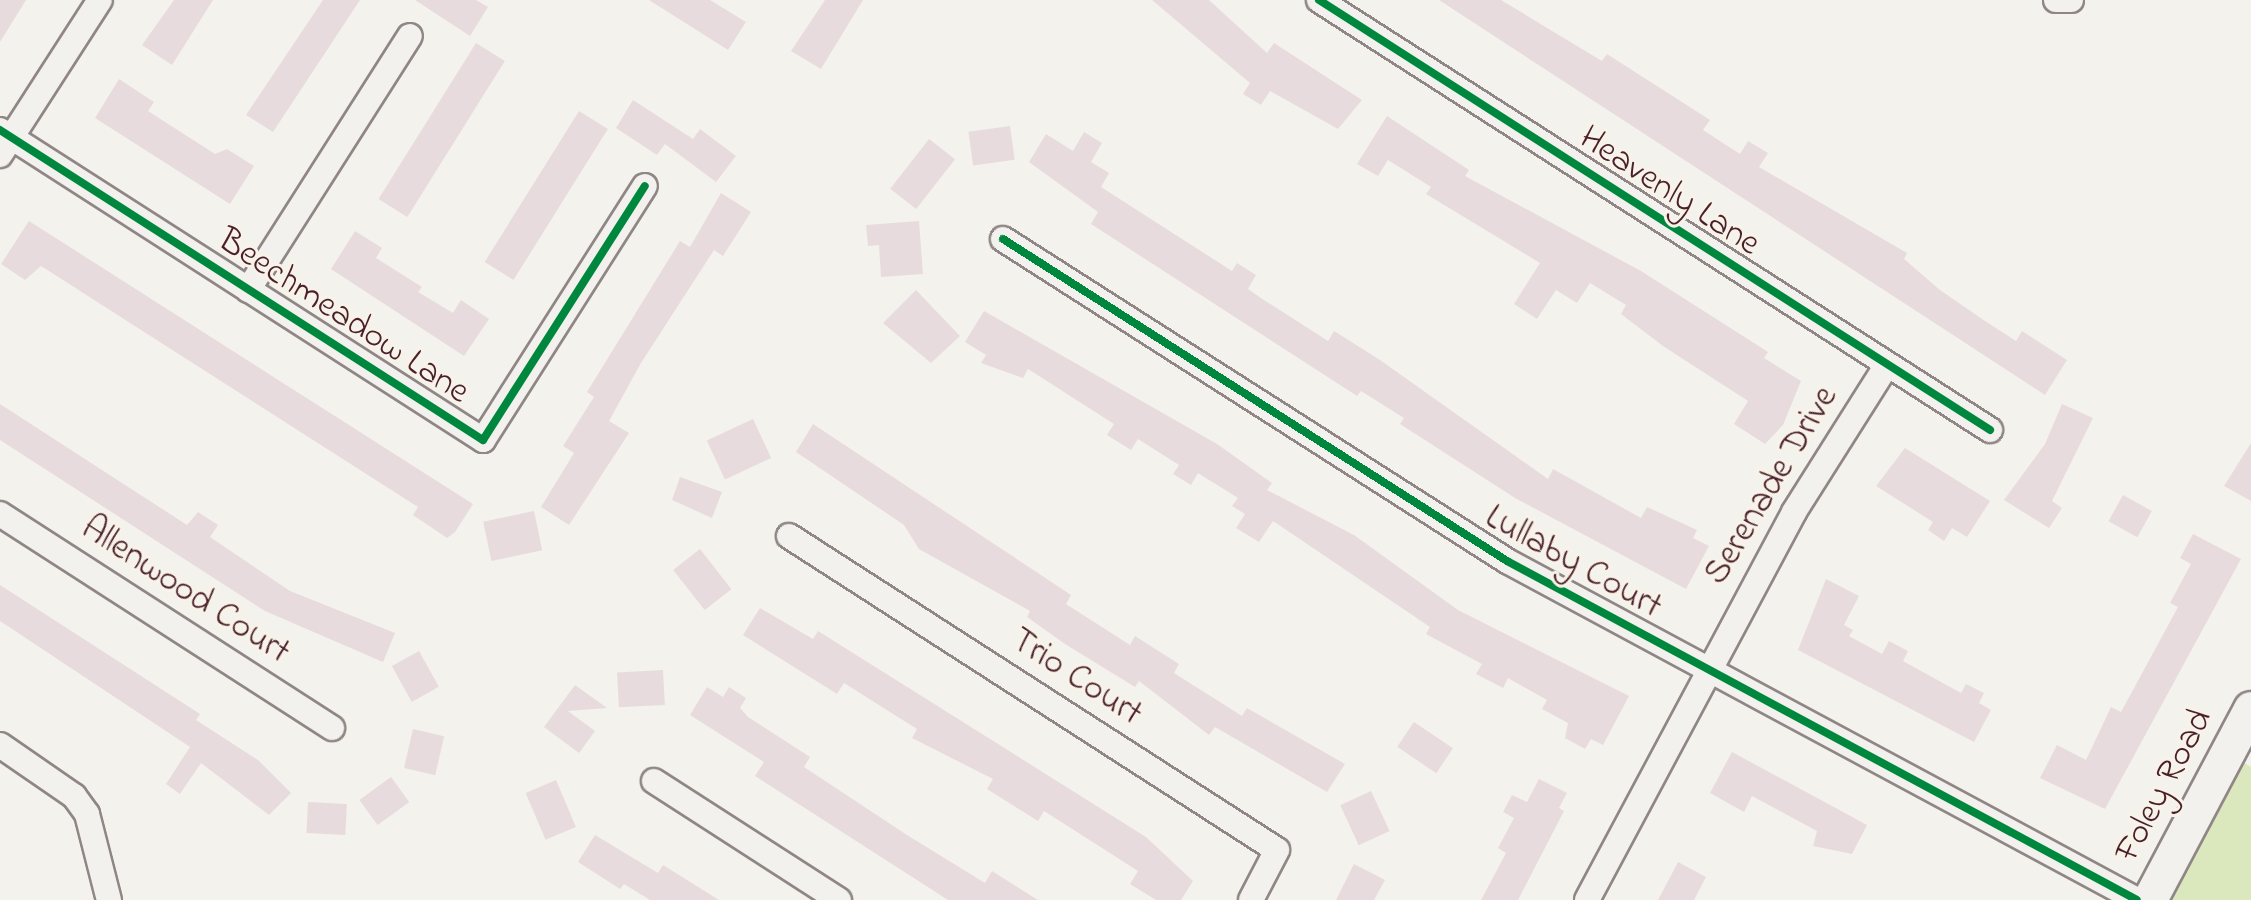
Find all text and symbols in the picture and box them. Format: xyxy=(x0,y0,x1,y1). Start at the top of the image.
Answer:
street label: Heavenly Lane xyxy=(1570,118,1768,266)
street label: Beechmeadow Lane xyxy=(209,220,477,414)
street label: Serenade Drive xyxy=(1696,379,1848,593)
street label: Lullaby Court xyxy=(1477,497,1669,629)
street label: Allenwood Court xyxy=(72,507,298,675)
street label: Trio Court xyxy=(1002,620,1150,736)
street label: Foley Road xyxy=(2107,702,2223,870)

